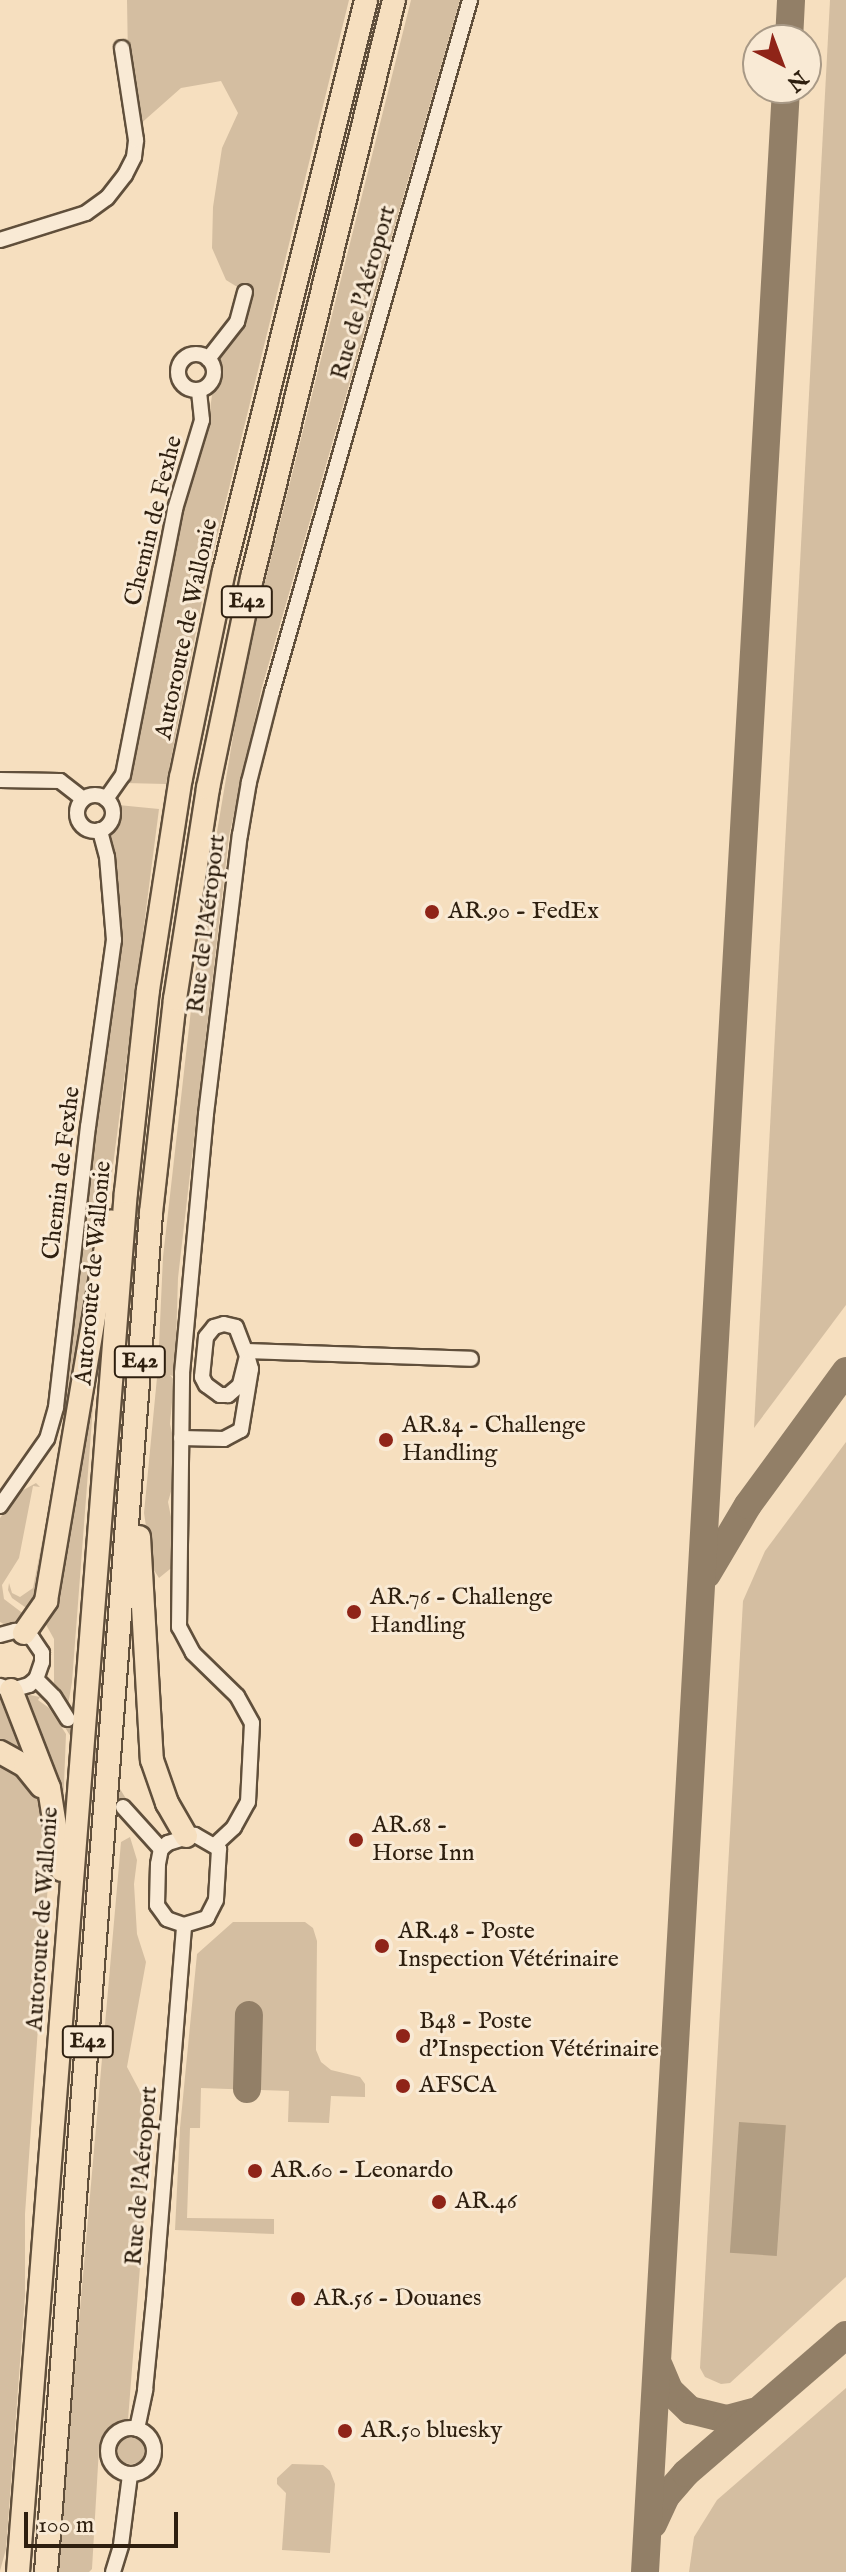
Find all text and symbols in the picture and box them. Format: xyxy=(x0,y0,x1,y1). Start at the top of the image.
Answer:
north arrow xyxy=(742,24,822,104)
text: N xyxy=(780,64,813,97)
street label: Rue de l'Aéroport xyxy=(325,203,403,383)
street label: Chemin de Fexhe xyxy=(119,433,189,609)
street label: Autoroute de Wallonie xyxy=(150,516,224,742)
road number: E42 xyxy=(219,584,275,620)
street label: Rue de l'Aéroport xyxy=(182,833,232,1015)
place label: AR.90 - FedEx xyxy=(448,898,599,926)
marker: AR.90 - FedEx xyxy=(423,903,441,921)
street label: Chemin de Fexhe xyxy=(37,1085,87,1261)
street label: Autoroute de Wallonie xyxy=(70,1160,118,1386)
road number: E42 xyxy=(112,1344,168,1380)
place label: AR.84 - Challenge Handling xyxy=(402,1412,586,1468)
marker: AR.84 - Challenge Handling xyxy=(377,1431,395,1449)
place label: AR.76 - Challenge Handling xyxy=(370,1584,553,1640)
marker: AR.76 - Challenge Handling xyxy=(345,1603,363,1621)
street label: Autoroute de Wallonie xyxy=(21,1806,65,2032)
place label: AR.68 - Horse Inn xyxy=(372,1812,474,1868)
marker: AR.68 - Horse Inn xyxy=(347,1831,365,1849)
place label: AR.48 - Poste Inspection Vétérinaire xyxy=(398,1918,619,1974)
marker: AR.48 - Poste Inspection Vétérinaire xyxy=(373,1937,391,1955)
place label: B48 - Poste d'Inspection Vétérinaire xyxy=(419,2008,659,2064)
road number: E42 xyxy=(60,2024,116,2060)
marker: B48 - Poste d'Inspection Vétérinaire xyxy=(394,2027,412,2045)
place label: AFSCA xyxy=(419,2072,496,2100)
marker: AFSCA xyxy=(394,2077,412,2095)
street label: Rue de l'Aéroport xyxy=(120,2085,164,2267)
place label: AR.60 - Leonardo xyxy=(271,2157,453,2185)
marker: AR.60 - Leonardo xyxy=(246,2162,264,2180)
place label: AR.46 xyxy=(455,2188,517,2216)
marker: AR.46 xyxy=(430,2193,448,2211)
place label: AR.56 - Douanes xyxy=(314,2285,481,2313)
marker: AR.56 - Douanes xyxy=(289,2290,307,2308)
place label: AR.50 bluesky xyxy=(361,2417,502,2445)
marker: AR.50 bluesky xyxy=(336,2422,354,2440)
scale bar xyxy=(28,2496,182,2546)
text: 100 m xyxy=(38,2510,94,2541)

